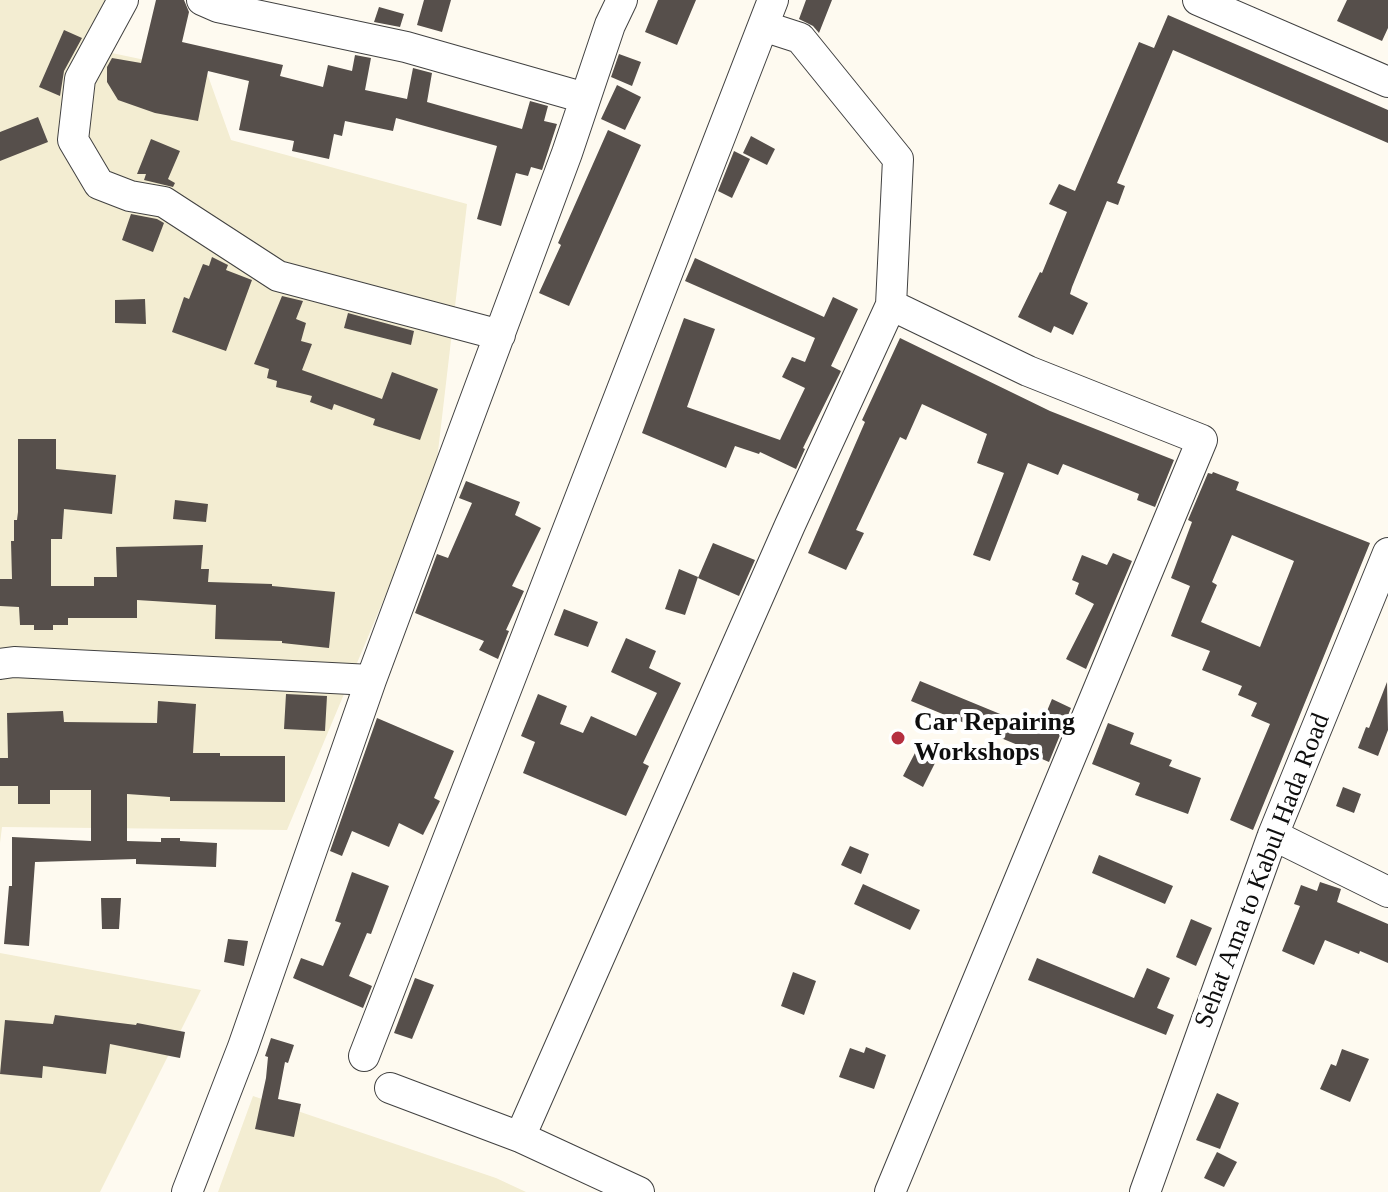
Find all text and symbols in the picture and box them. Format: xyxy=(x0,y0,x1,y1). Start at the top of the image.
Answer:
place label: Car Repairing Workshops xyxy=(914,707,1075,768)
street label: Sehat Ama to Kabul Hada Road xyxy=(1189,709,1337,1033)
marker: Car Repairing Workshops xyxy=(889,729,907,747)

